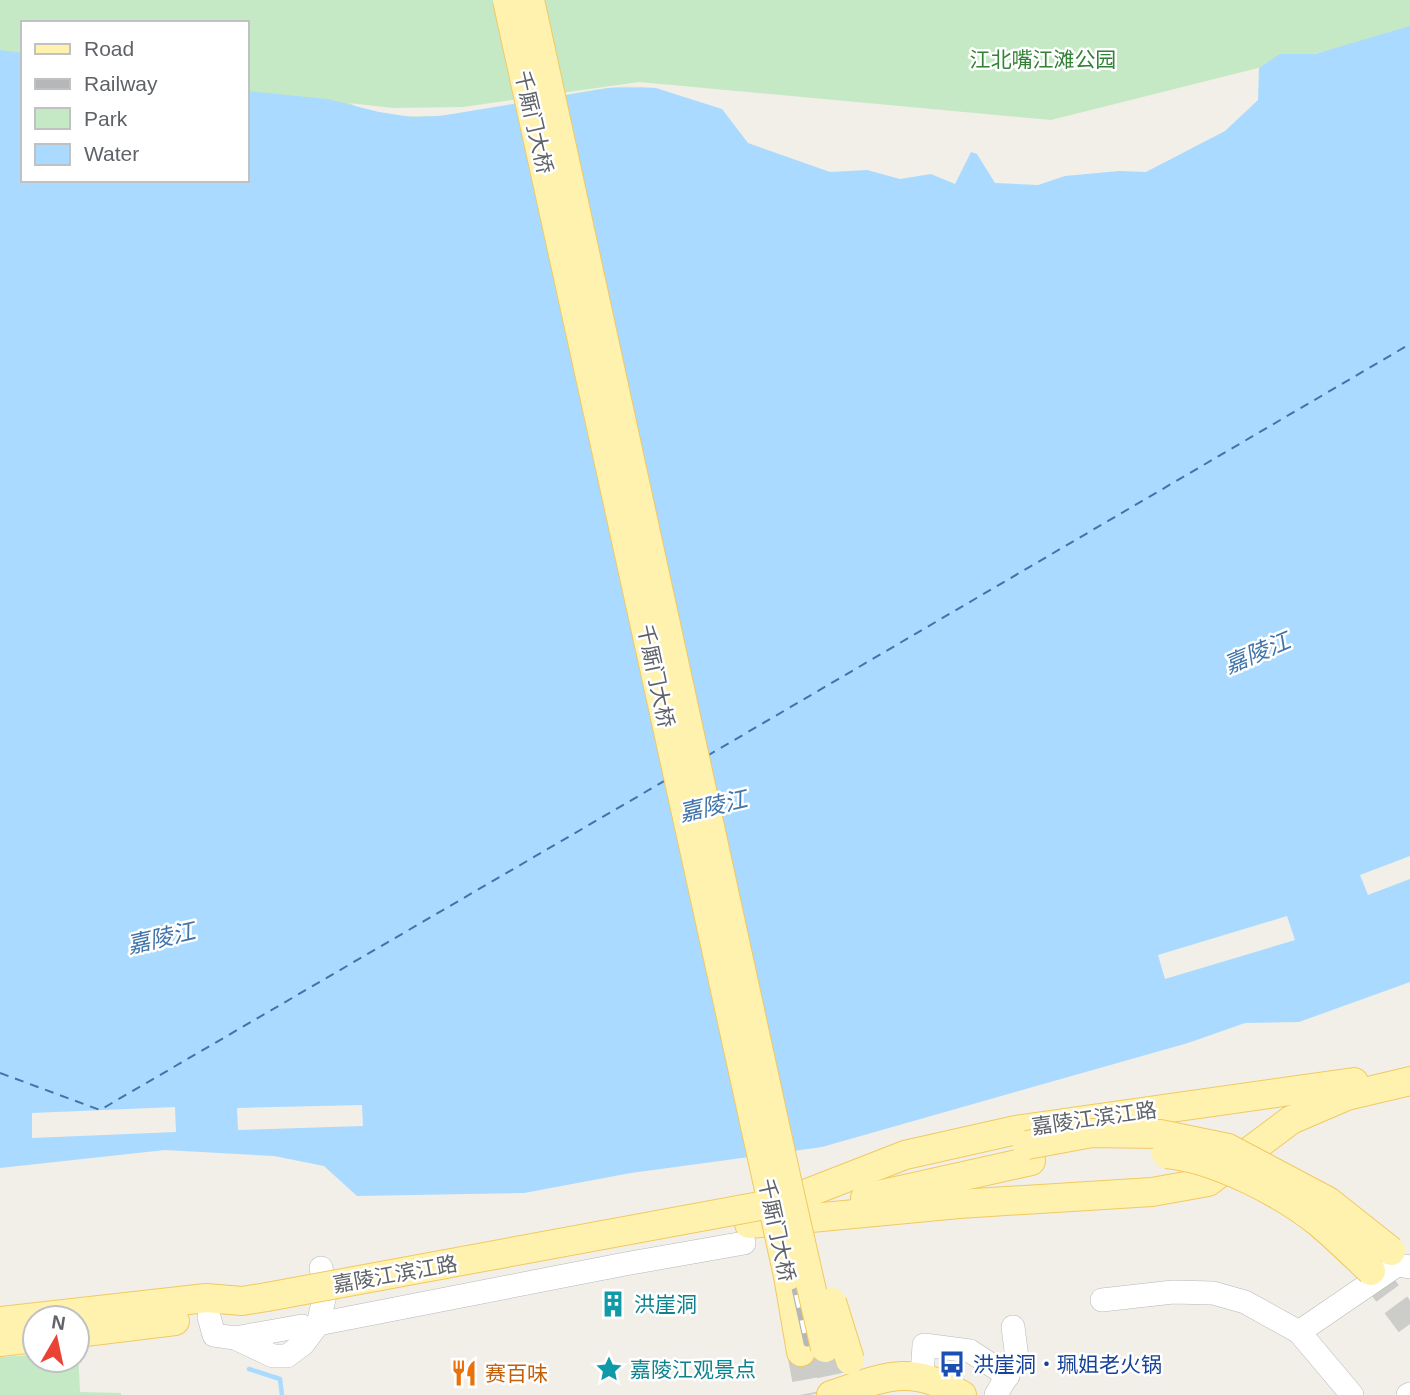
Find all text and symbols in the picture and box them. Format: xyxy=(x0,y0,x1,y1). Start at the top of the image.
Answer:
legend xyxy=(21,21,248,182)
text: Road xyxy=(84,37,134,60)
park label: 江北嘴江滩公园 xyxy=(970,48,1117,71)
street label: 千厮门大桥 xyxy=(511,68,557,176)
text: Railway xyxy=(84,72,158,95)
text: Park xyxy=(84,107,128,130)
text: Water xyxy=(84,142,139,165)
street label: 千厮门大桥 xyxy=(634,622,678,730)
water label: 嘉陵江 xyxy=(1220,626,1297,678)
water label: 嘉陵江 xyxy=(676,785,752,826)
water label: 嘉陵江 xyxy=(124,917,200,958)
street label: 嘉陵江滨江路 xyxy=(1030,1098,1158,1138)
street label: 千厮门大桥 xyxy=(755,1176,799,1284)
street label: 嘉陵江滨江路 xyxy=(331,1252,459,1296)
building icon: 洪崖洞 xyxy=(598,1289,628,1319)
place label: 洪崖洞 xyxy=(634,1293,697,1316)
north arrow xyxy=(21,1304,91,1374)
text: N xyxy=(50,1311,67,1334)
bus stop icon: 洪崖洞‧珮姐老火锅 xyxy=(937,1349,967,1379)
place label: 洪崖洞‧珮姐老火锅 xyxy=(973,1353,1162,1376)
place icon: 嘉陵江观景点 xyxy=(594,1354,624,1384)
restaurant icon: 赛百味 xyxy=(449,1358,479,1388)
place label: 嘉陵江观景点 xyxy=(630,1358,756,1381)
place label: 赛百味 xyxy=(485,1362,548,1385)

